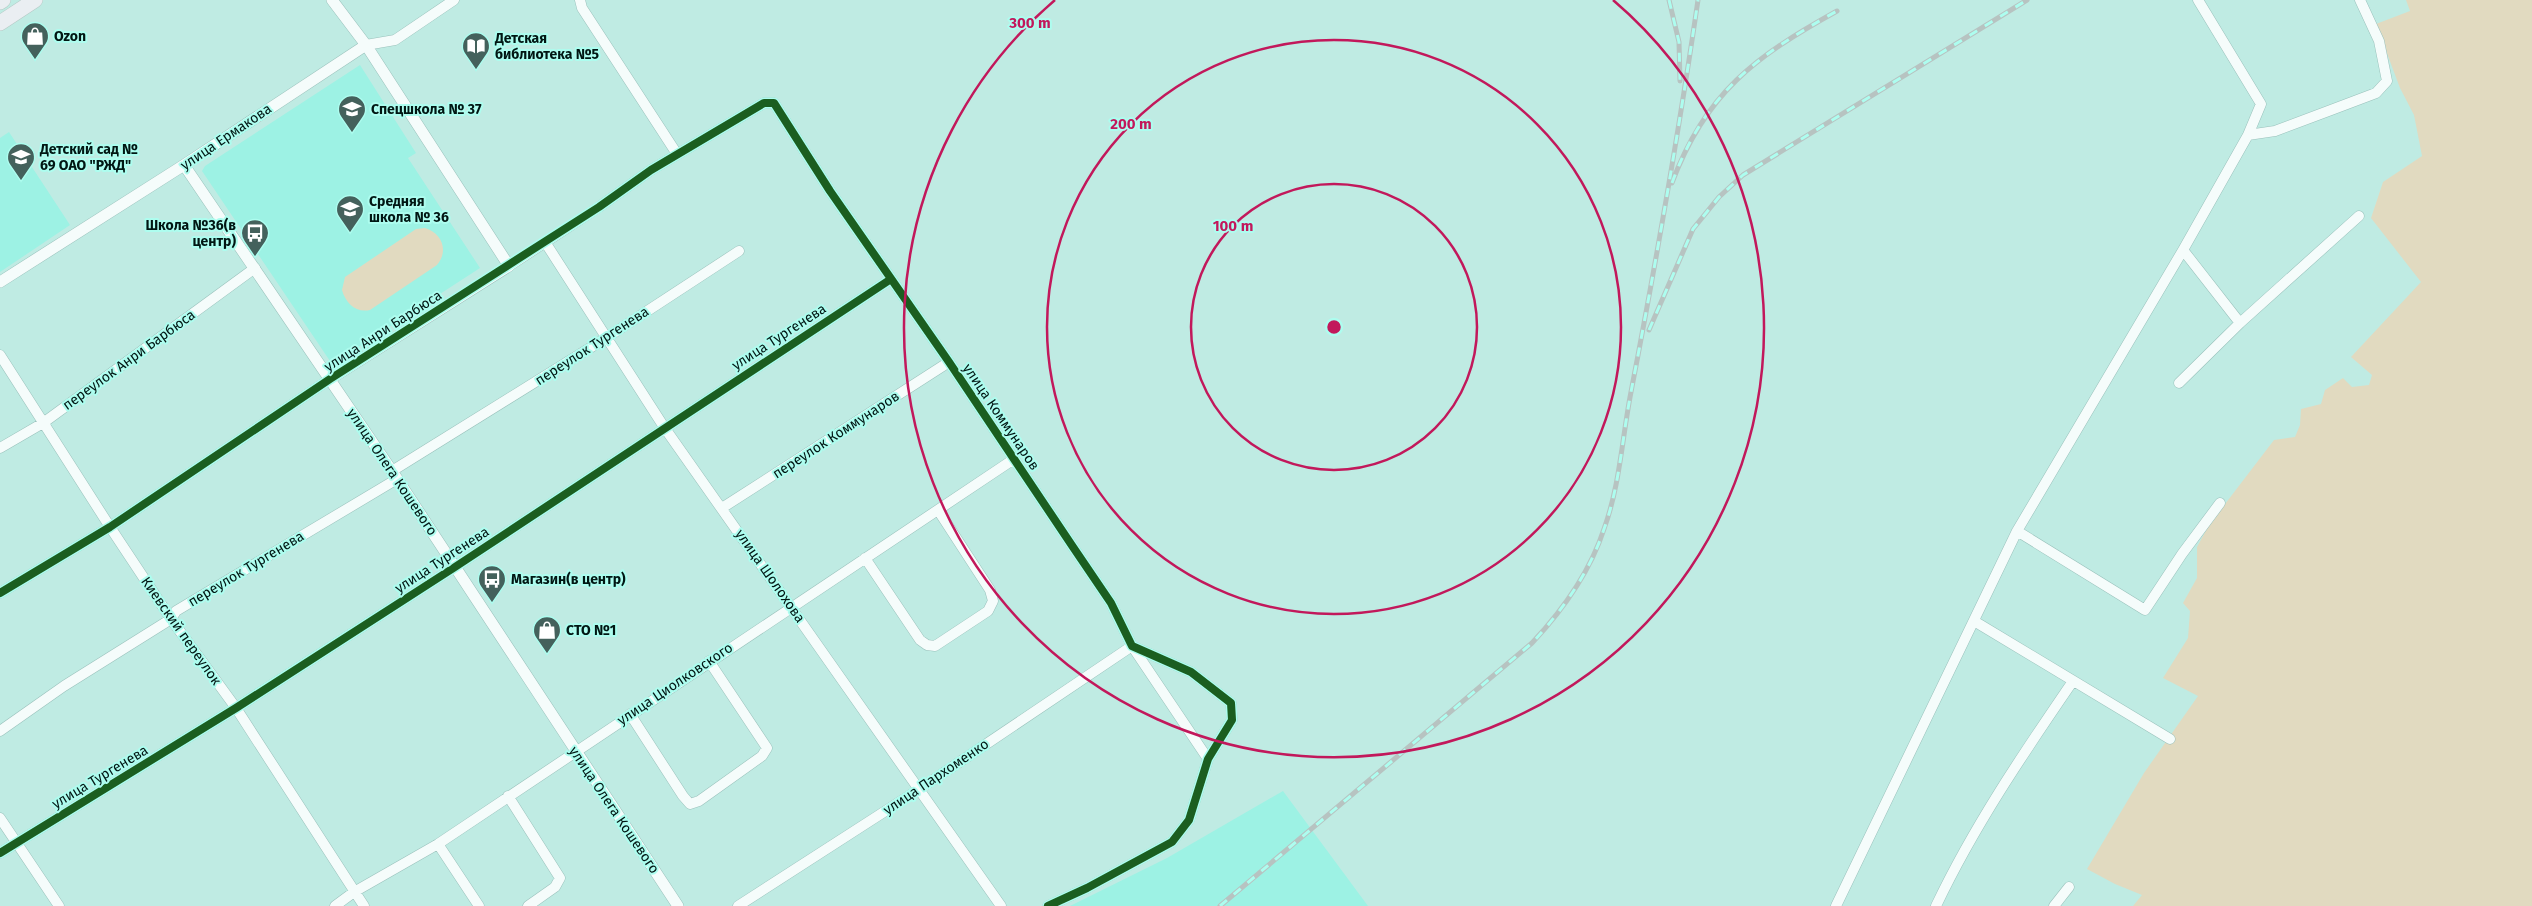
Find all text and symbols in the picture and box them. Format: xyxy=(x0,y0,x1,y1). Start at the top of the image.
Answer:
text: 300 m xyxy=(1008,14,1051,32)
shop icon: Ozon xyxy=(20,21,50,60)
place label: Ozon xyxy=(54,28,86,45)
place label: Детская библиотека №5 xyxy=(494,30,600,63)
library icon: Детская библиотека №5 xyxy=(461,31,491,70)
school or university icon: Спецшкола № 37 xyxy=(337,94,367,133)
street label: улица Ермакова xyxy=(177,100,275,174)
place label: Спецшкола № 37 xyxy=(371,101,482,118)
text: 200 m xyxy=(1110,115,1152,133)
place label: Детский сад № 69 ОАО "РЖД" xyxy=(39,141,138,174)
school or university icon: Детский сад № 69 ОАО "РЖД" xyxy=(6,142,36,181)
place label: Средняя школа № 36 xyxy=(369,193,449,226)
school or university icon: Средняя школа № 36 xyxy=(335,194,365,233)
place label: Школа №36(в центр) xyxy=(145,217,236,250)
text: 100 m xyxy=(1213,217,1253,235)
bus stop icon: Школа №36(в центр) xyxy=(240,218,270,257)
street label: улица Анри Барбюса xyxy=(321,287,445,375)
street label: улица Тургенева xyxy=(729,300,829,374)
street label: переулок Тургенева xyxy=(532,303,652,389)
street label: переулок Анри Барбюса xyxy=(59,306,199,414)
centre of rings xyxy=(1325,318,1343,336)
street label: улица Коммунаров xyxy=(959,360,1043,474)
street label: переулок Коммунаров xyxy=(769,388,903,482)
street label: улица Олега Кошевого xyxy=(343,405,441,539)
street label: улица Тургенева xyxy=(392,523,492,597)
street label: улица Шолохова xyxy=(731,526,809,626)
street label: переулок Тургенева xyxy=(185,528,307,610)
bus stop icon: Магазин(в центр) xyxy=(477,564,507,603)
place label: Магазин(в центр) xyxy=(511,571,626,588)
street label: Киевский переулок xyxy=(137,573,225,689)
shop icon: СТО №1 xyxy=(532,615,562,654)
place label: СТО №1 xyxy=(566,622,616,639)
street label: улица Циолковского xyxy=(614,639,736,729)
street label: улица Пархоменко xyxy=(880,735,992,819)
street label: улица Тургенева xyxy=(49,742,151,812)
street label: улица Олега Кошевого xyxy=(565,743,663,877)

